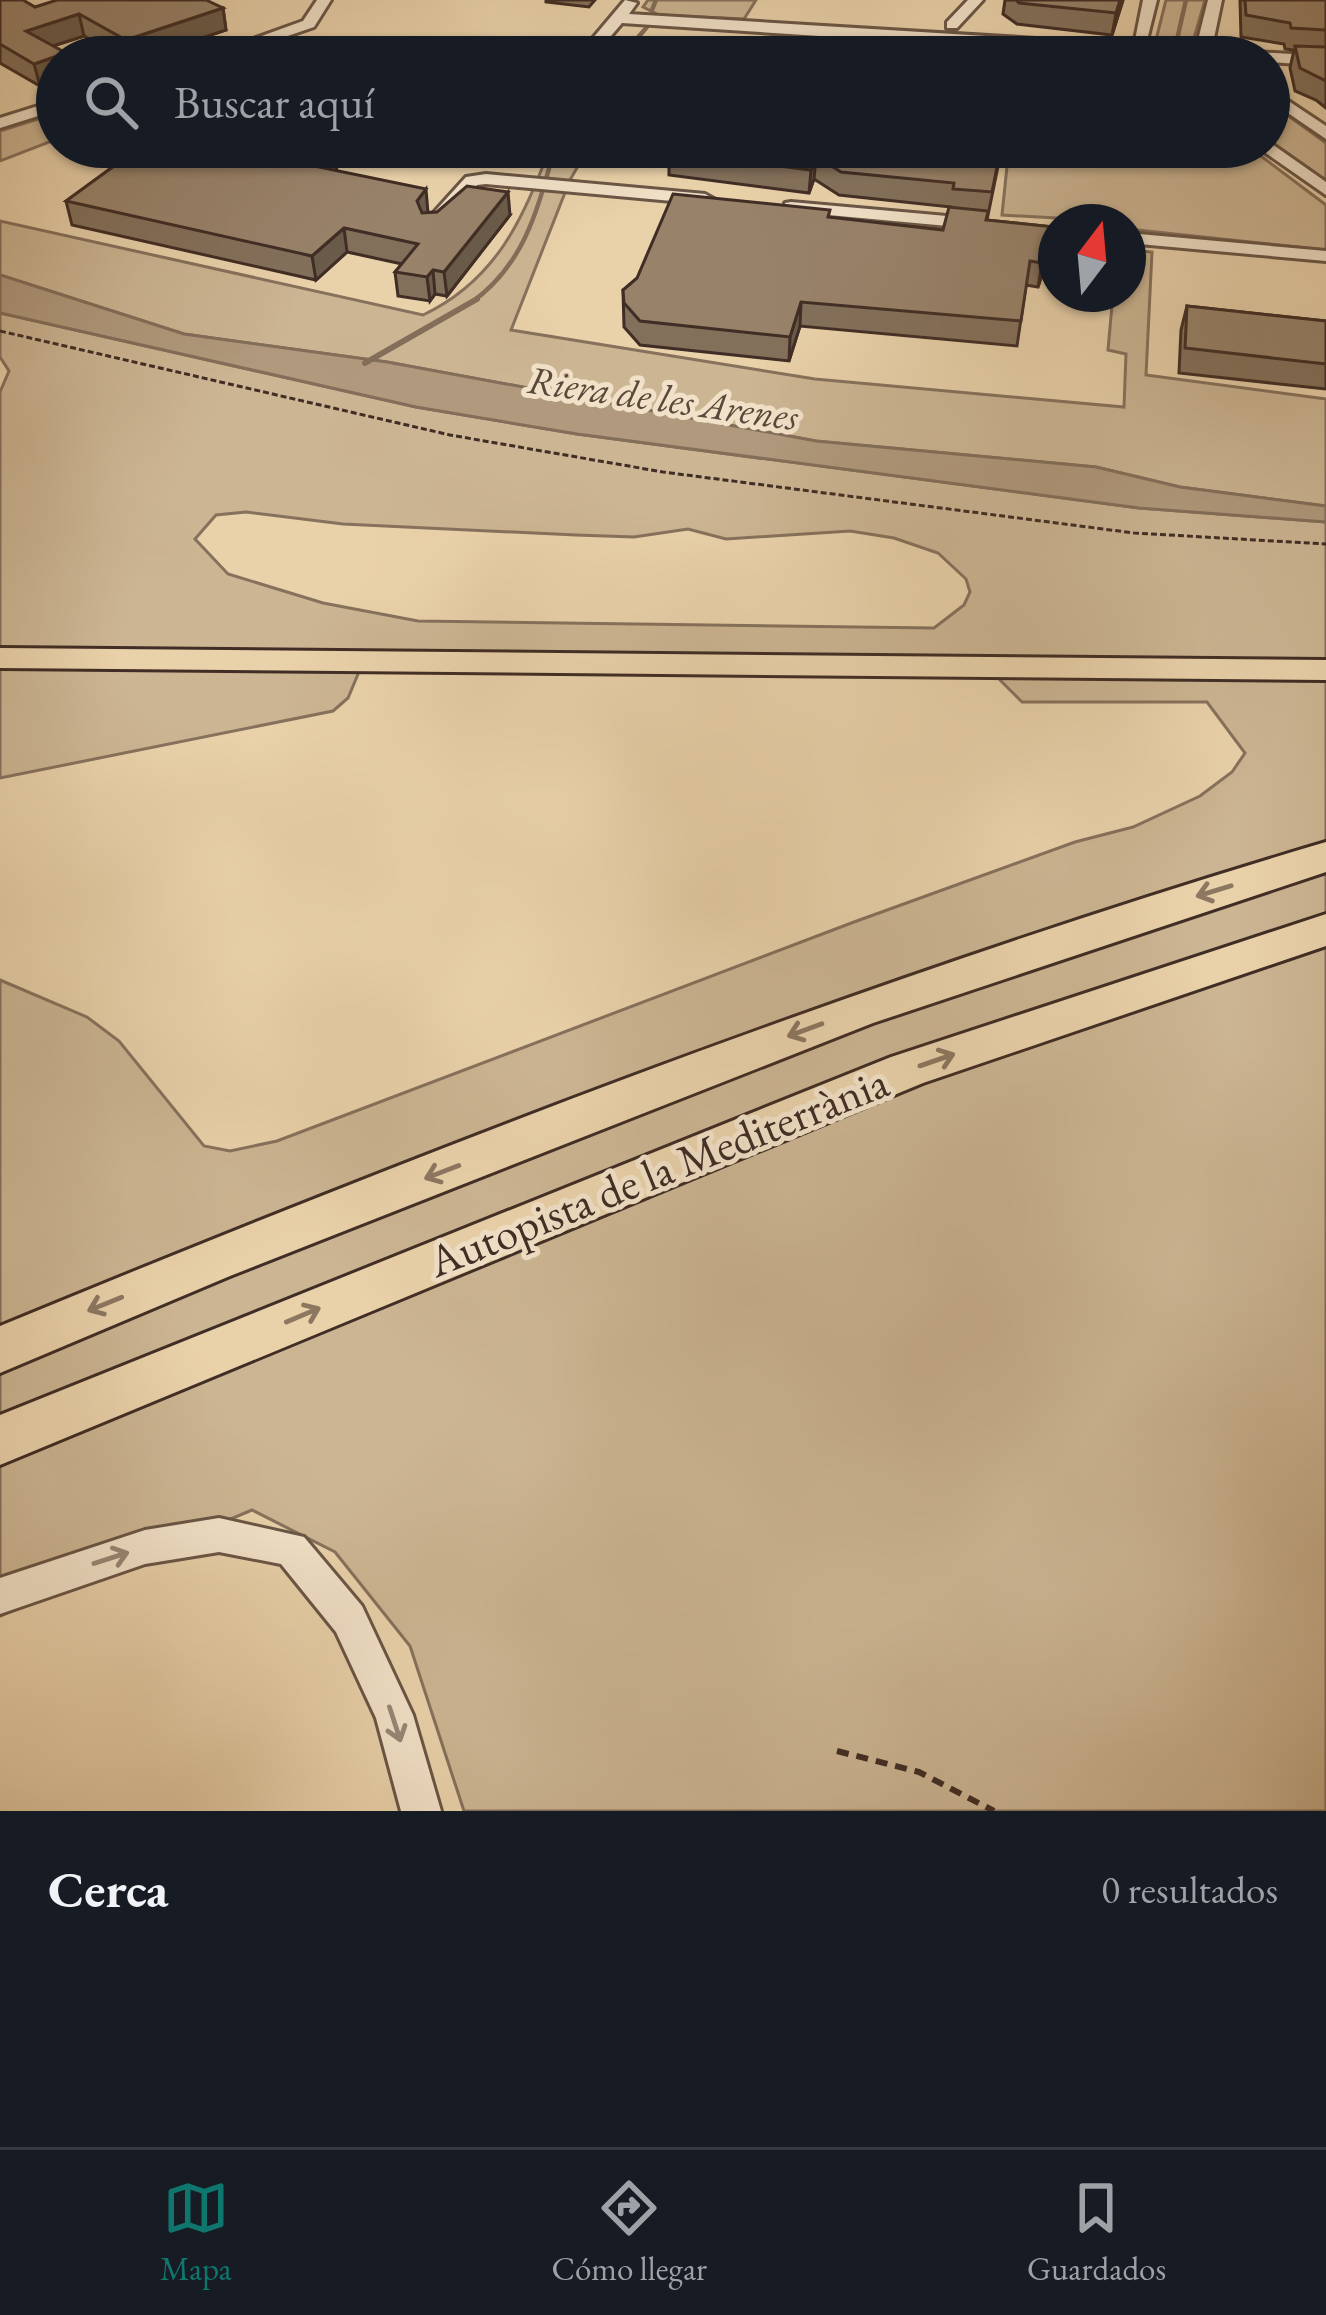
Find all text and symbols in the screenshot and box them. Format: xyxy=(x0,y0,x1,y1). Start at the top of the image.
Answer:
search box xyxy=(36,36,1290,168)
icon: search xyxy=(78,69,144,135)
text: Buscar aquí xyxy=(174,73,374,131)
north arrow xyxy=(1038,204,1146,312)
water label: Riera de les Arenes xyxy=(524,354,802,442)
one-way arrow xyxy=(1196,882,1234,904)
one-way arrow xyxy=(787,1021,824,1042)
one-way arrow xyxy=(918,1048,955,1069)
street label: Autopista de la Mediterrània xyxy=(418,1052,897,1290)
one-way arrow xyxy=(424,1163,461,1184)
one-way arrow xyxy=(88,1295,125,1316)
one-way arrow xyxy=(284,1303,321,1324)
one-way arrow xyxy=(92,1546,129,1567)
one-way arrow xyxy=(386,1704,408,1742)
text: Cerca xyxy=(48,1856,168,1922)
text: 0 resultados xyxy=(1101,1864,1278,1915)
tab: Mapa xyxy=(160,2175,232,2290)
tab: Cómo llegar xyxy=(552,2175,707,2290)
tab: Guardados xyxy=(1027,2175,1166,2290)

